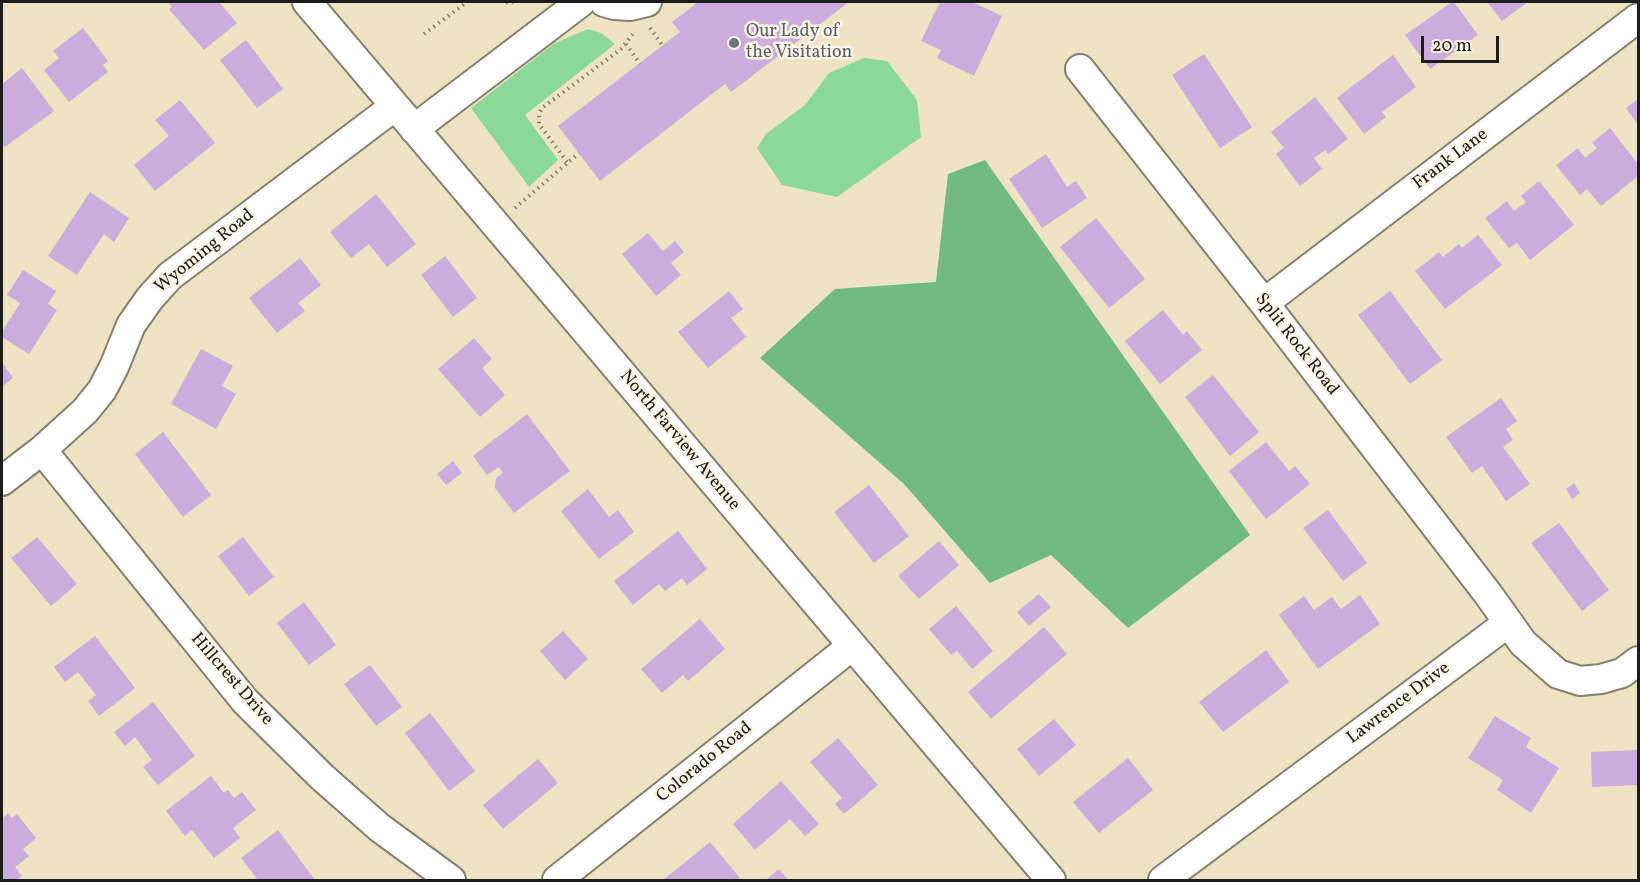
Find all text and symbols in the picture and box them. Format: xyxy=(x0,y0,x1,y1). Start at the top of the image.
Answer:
place label: Our Lady of the Visitation xyxy=(746,22,852,64)
scale bar xyxy=(1424,24,1502,62)
text: 20 m xyxy=(1432,34,1472,59)
marker: Our Lady of the Visitation xyxy=(727,36,741,50)
street label: Frank Lane xyxy=(1409,125,1493,195)
street label: Wyoming Road xyxy=(151,205,259,299)
street label: Split Rock Road xyxy=(1249,290,1343,400)
street label: North Farview Avenue xyxy=(614,366,744,516)
street label: Hillcrest Drive xyxy=(185,629,277,731)
street label: Lawrence Drive xyxy=(1343,658,1455,750)
street label: Colorado Road xyxy=(653,718,757,808)

